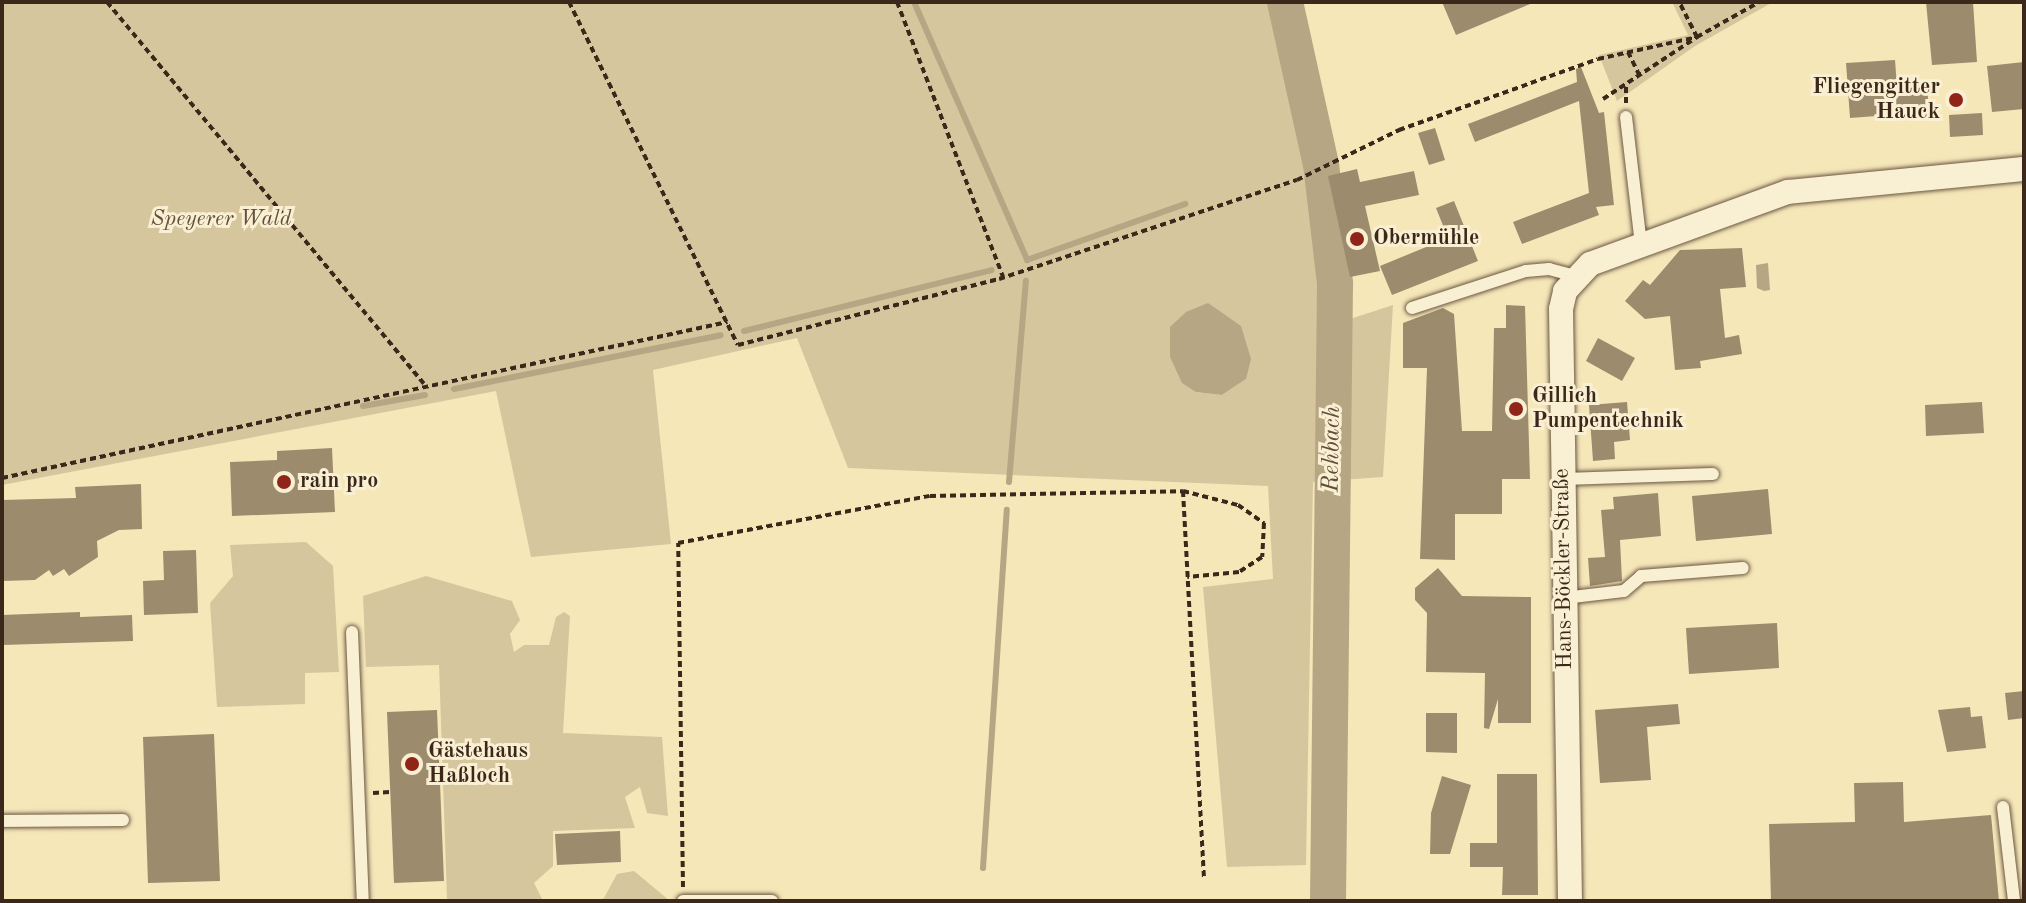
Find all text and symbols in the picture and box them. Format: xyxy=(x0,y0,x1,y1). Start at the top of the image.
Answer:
place label: Fliegengitter Hauck xyxy=(1812,74,1940,126)
marker: Fliegengitter Hauck xyxy=(1947,91,1965,109)
park label: Speyerer Wald xyxy=(151,207,291,233)
place label: Obermühle xyxy=(1373,226,1479,252)
marker: Obermühle xyxy=(1348,230,1366,248)
place label: Gillich Pumpentechnik xyxy=(1532,383,1684,434)
marker: Gillich Pumpentechnik xyxy=(1507,400,1525,418)
water label: Rehbach xyxy=(1318,406,1348,492)
street label: Hans-Böckler-Straße xyxy=(1549,468,1579,670)
place label: rain pro xyxy=(300,469,378,495)
marker: rain pro xyxy=(275,473,293,491)
place label: Gästehaus Haßloch xyxy=(428,738,528,790)
marker: Gästehaus Haßloch xyxy=(403,755,421,773)

